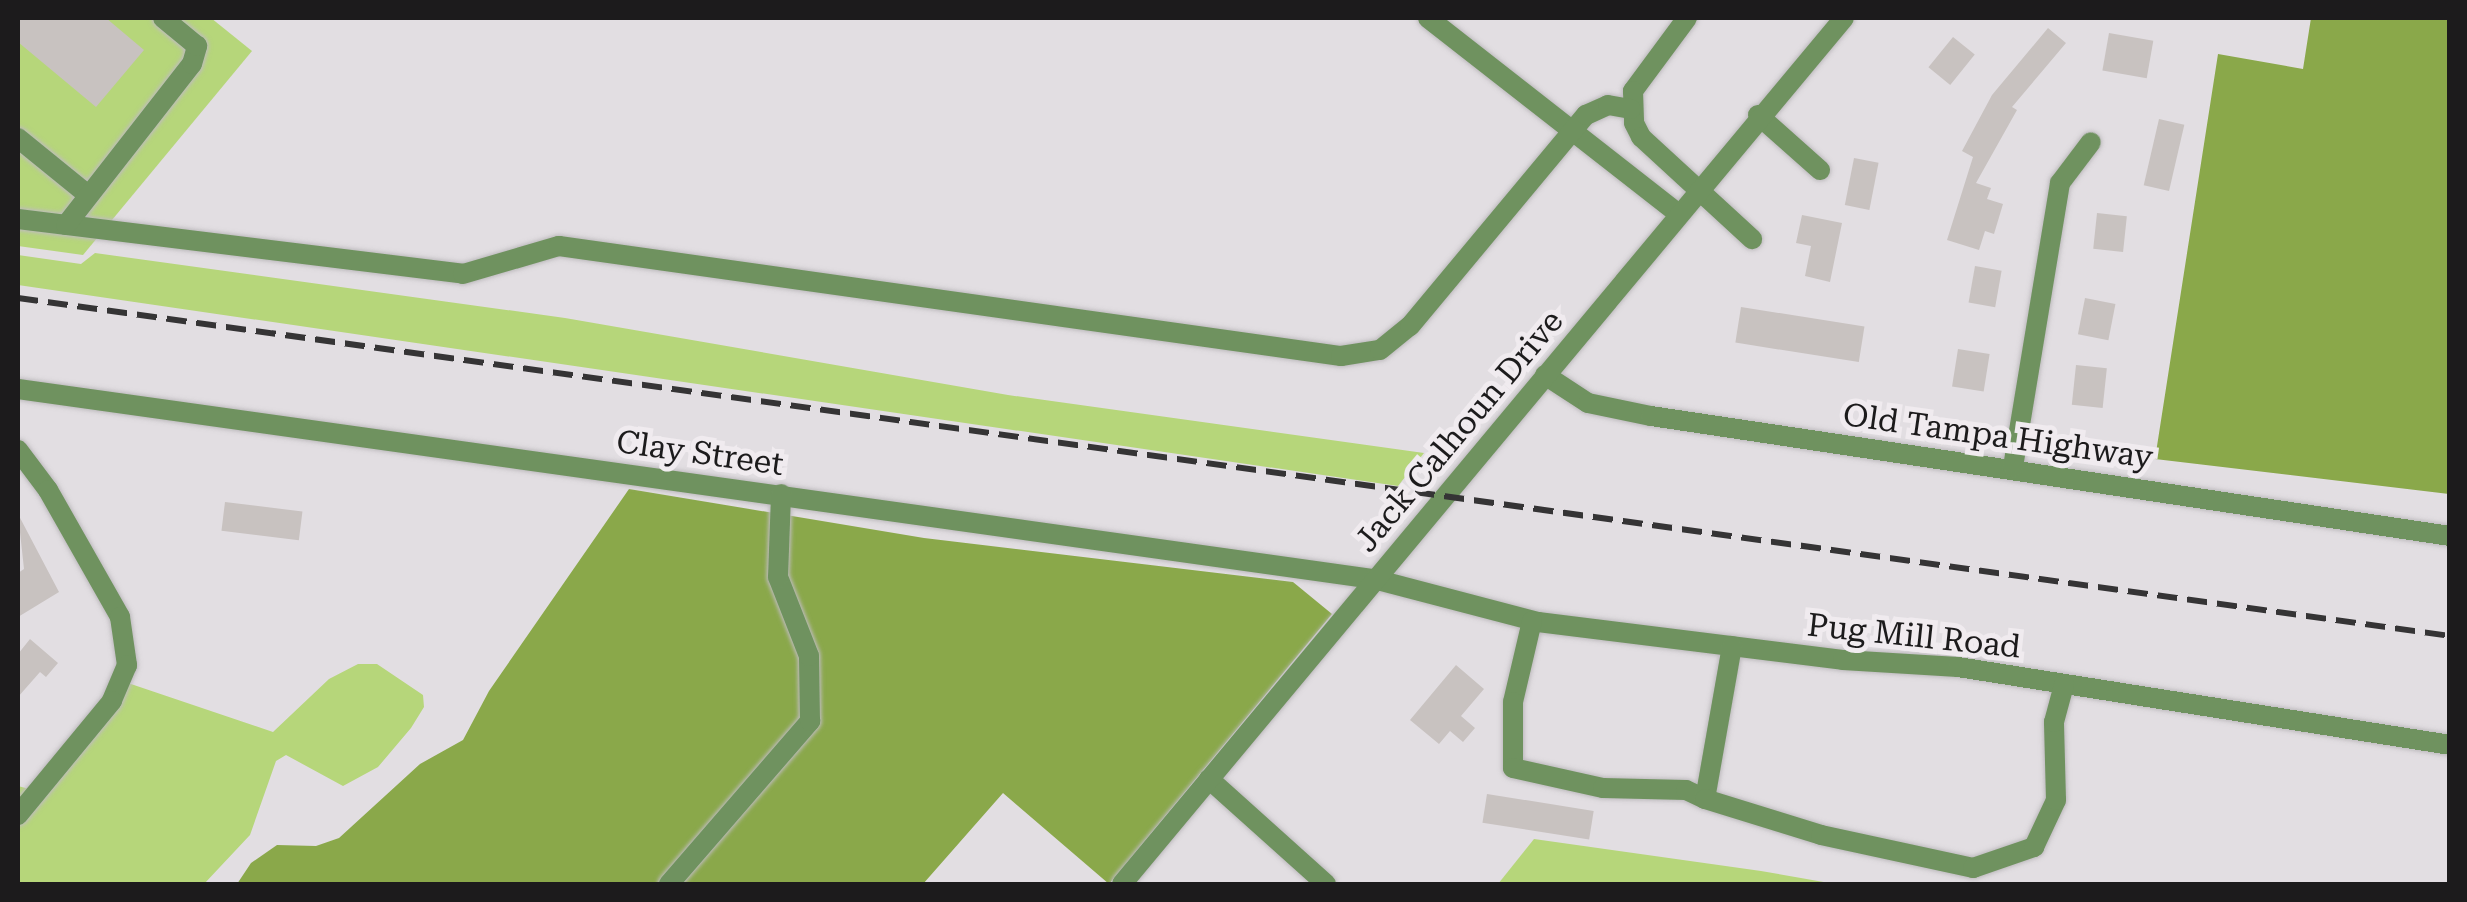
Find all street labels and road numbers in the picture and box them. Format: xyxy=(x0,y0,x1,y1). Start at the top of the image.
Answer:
street label: Jack Calhoun Drive xyxy=(1347,302,1571,560)
street label: Old Tampa Highway xyxy=(1841,395,2155,477)
street label: Clay Street xyxy=(614,422,786,484)
street label: Pug Mill Road xyxy=(1805,606,2023,666)

